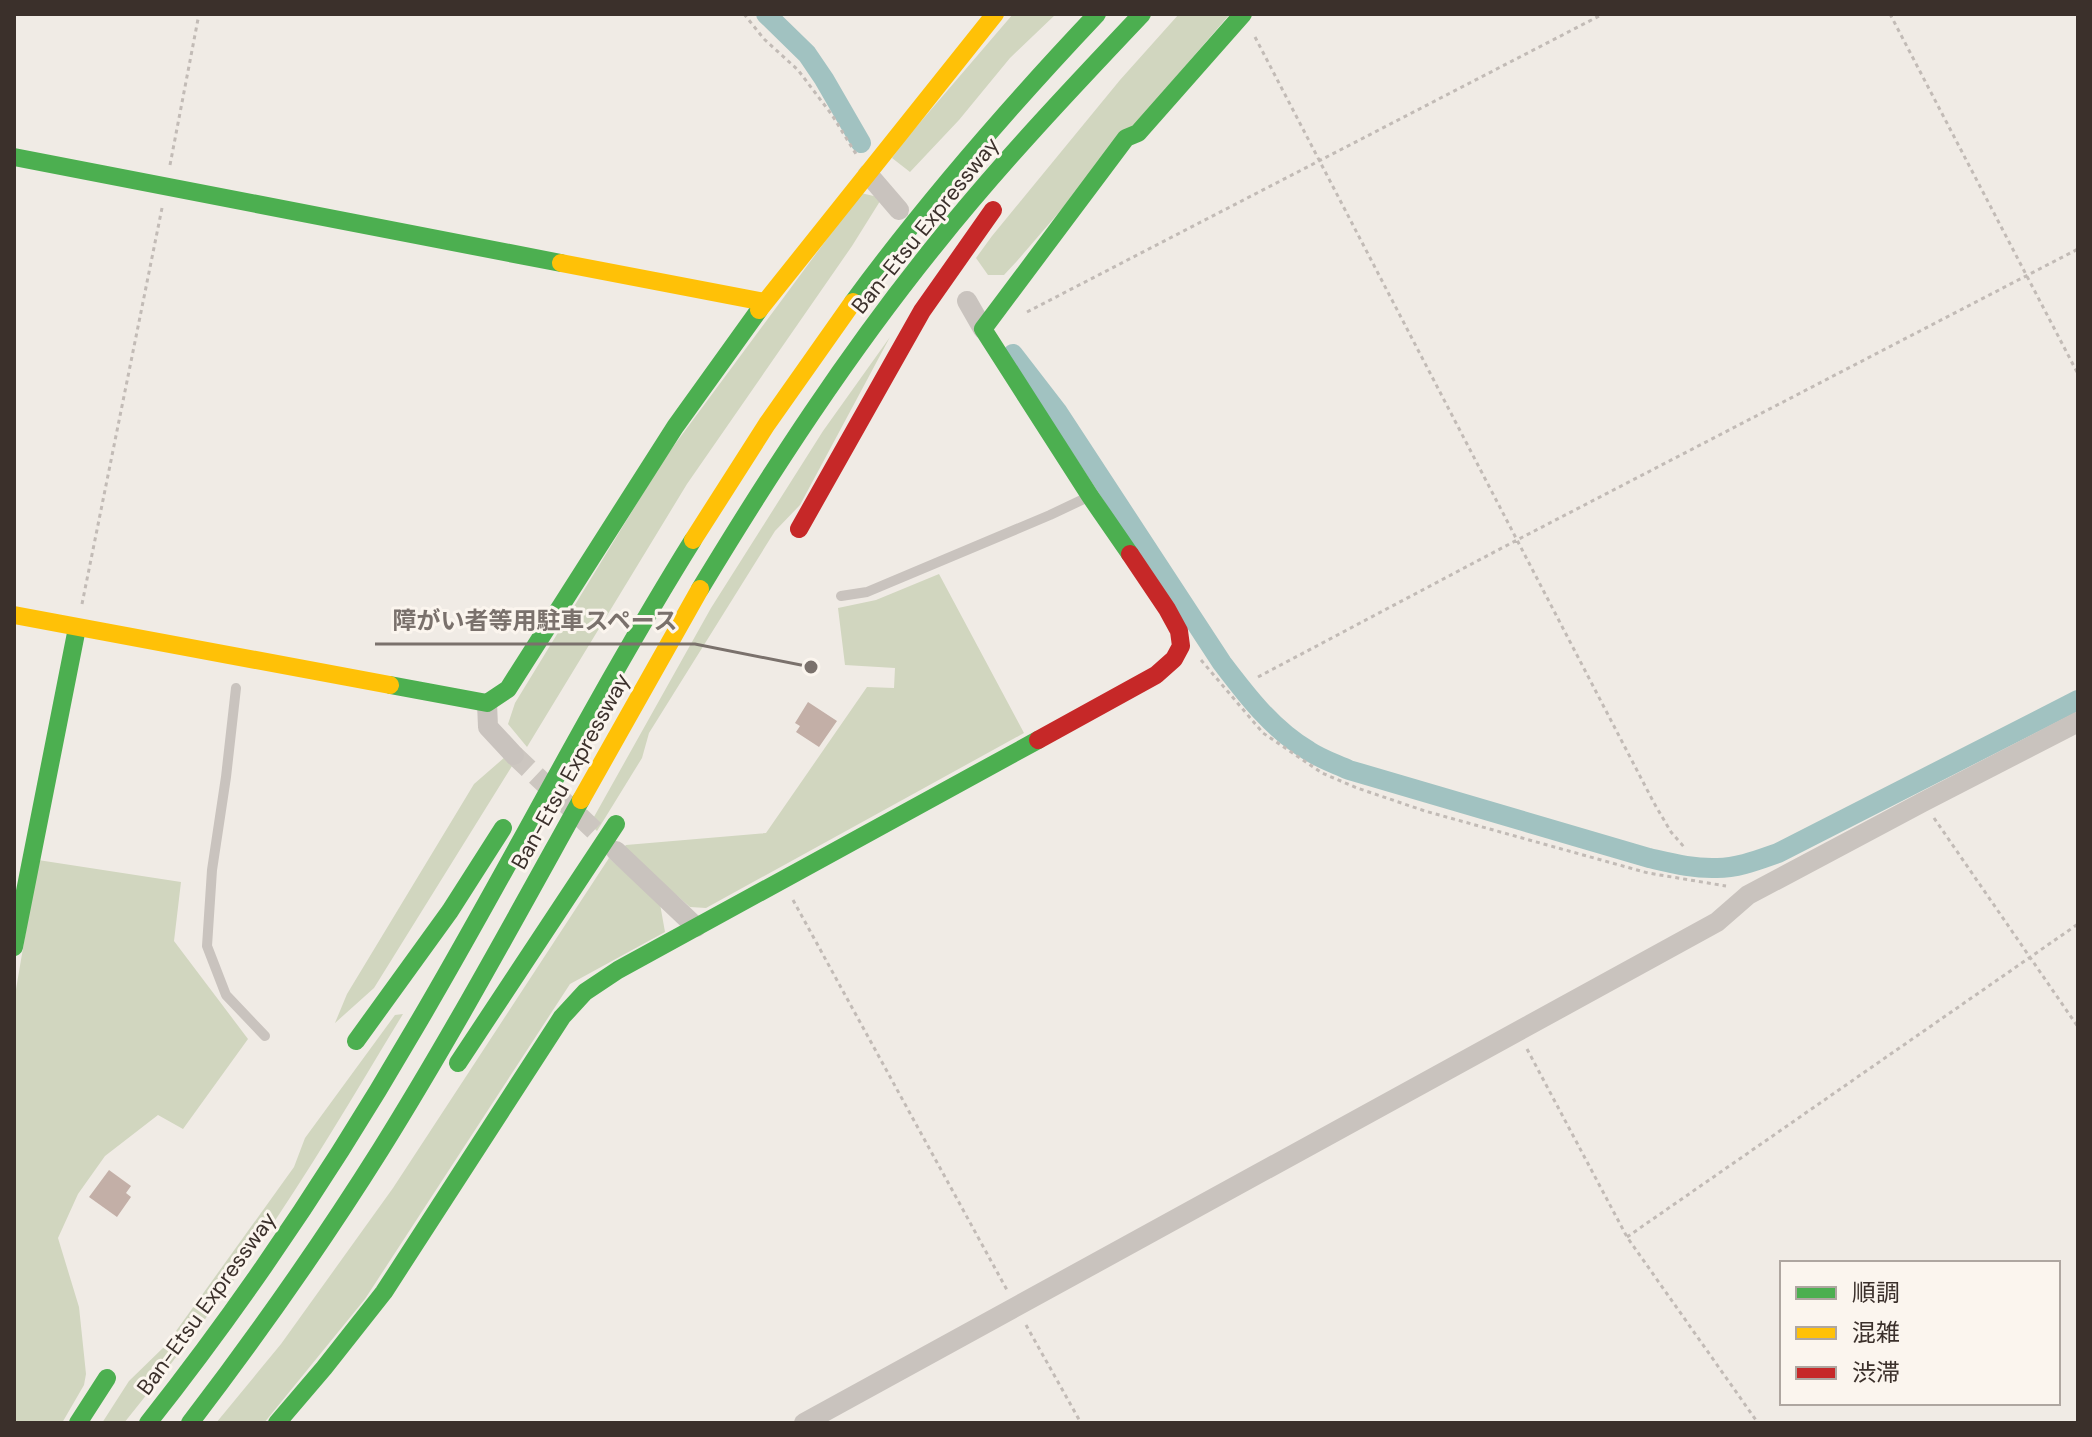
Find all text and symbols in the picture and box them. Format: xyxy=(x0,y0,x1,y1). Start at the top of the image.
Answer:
street label: Ban-Etsu Expressway xyxy=(845,131,1006,320)
callout: 障がい者等用駐車スペース xyxy=(375,596,695,644)
text: 障がい者等用駐車スペース xyxy=(392,605,678,636)
street label: Ban-Etsu Expressway xyxy=(505,668,636,874)
street label: Ban-Etsu Expressway xyxy=(130,1206,283,1401)
legend xyxy=(1780,1261,2060,1405)
text: 順調 xyxy=(1852,1277,1900,1308)
text: 混雑 xyxy=(1852,1317,1900,1348)
text: 渋滞 xyxy=(1852,1357,1900,1388)

